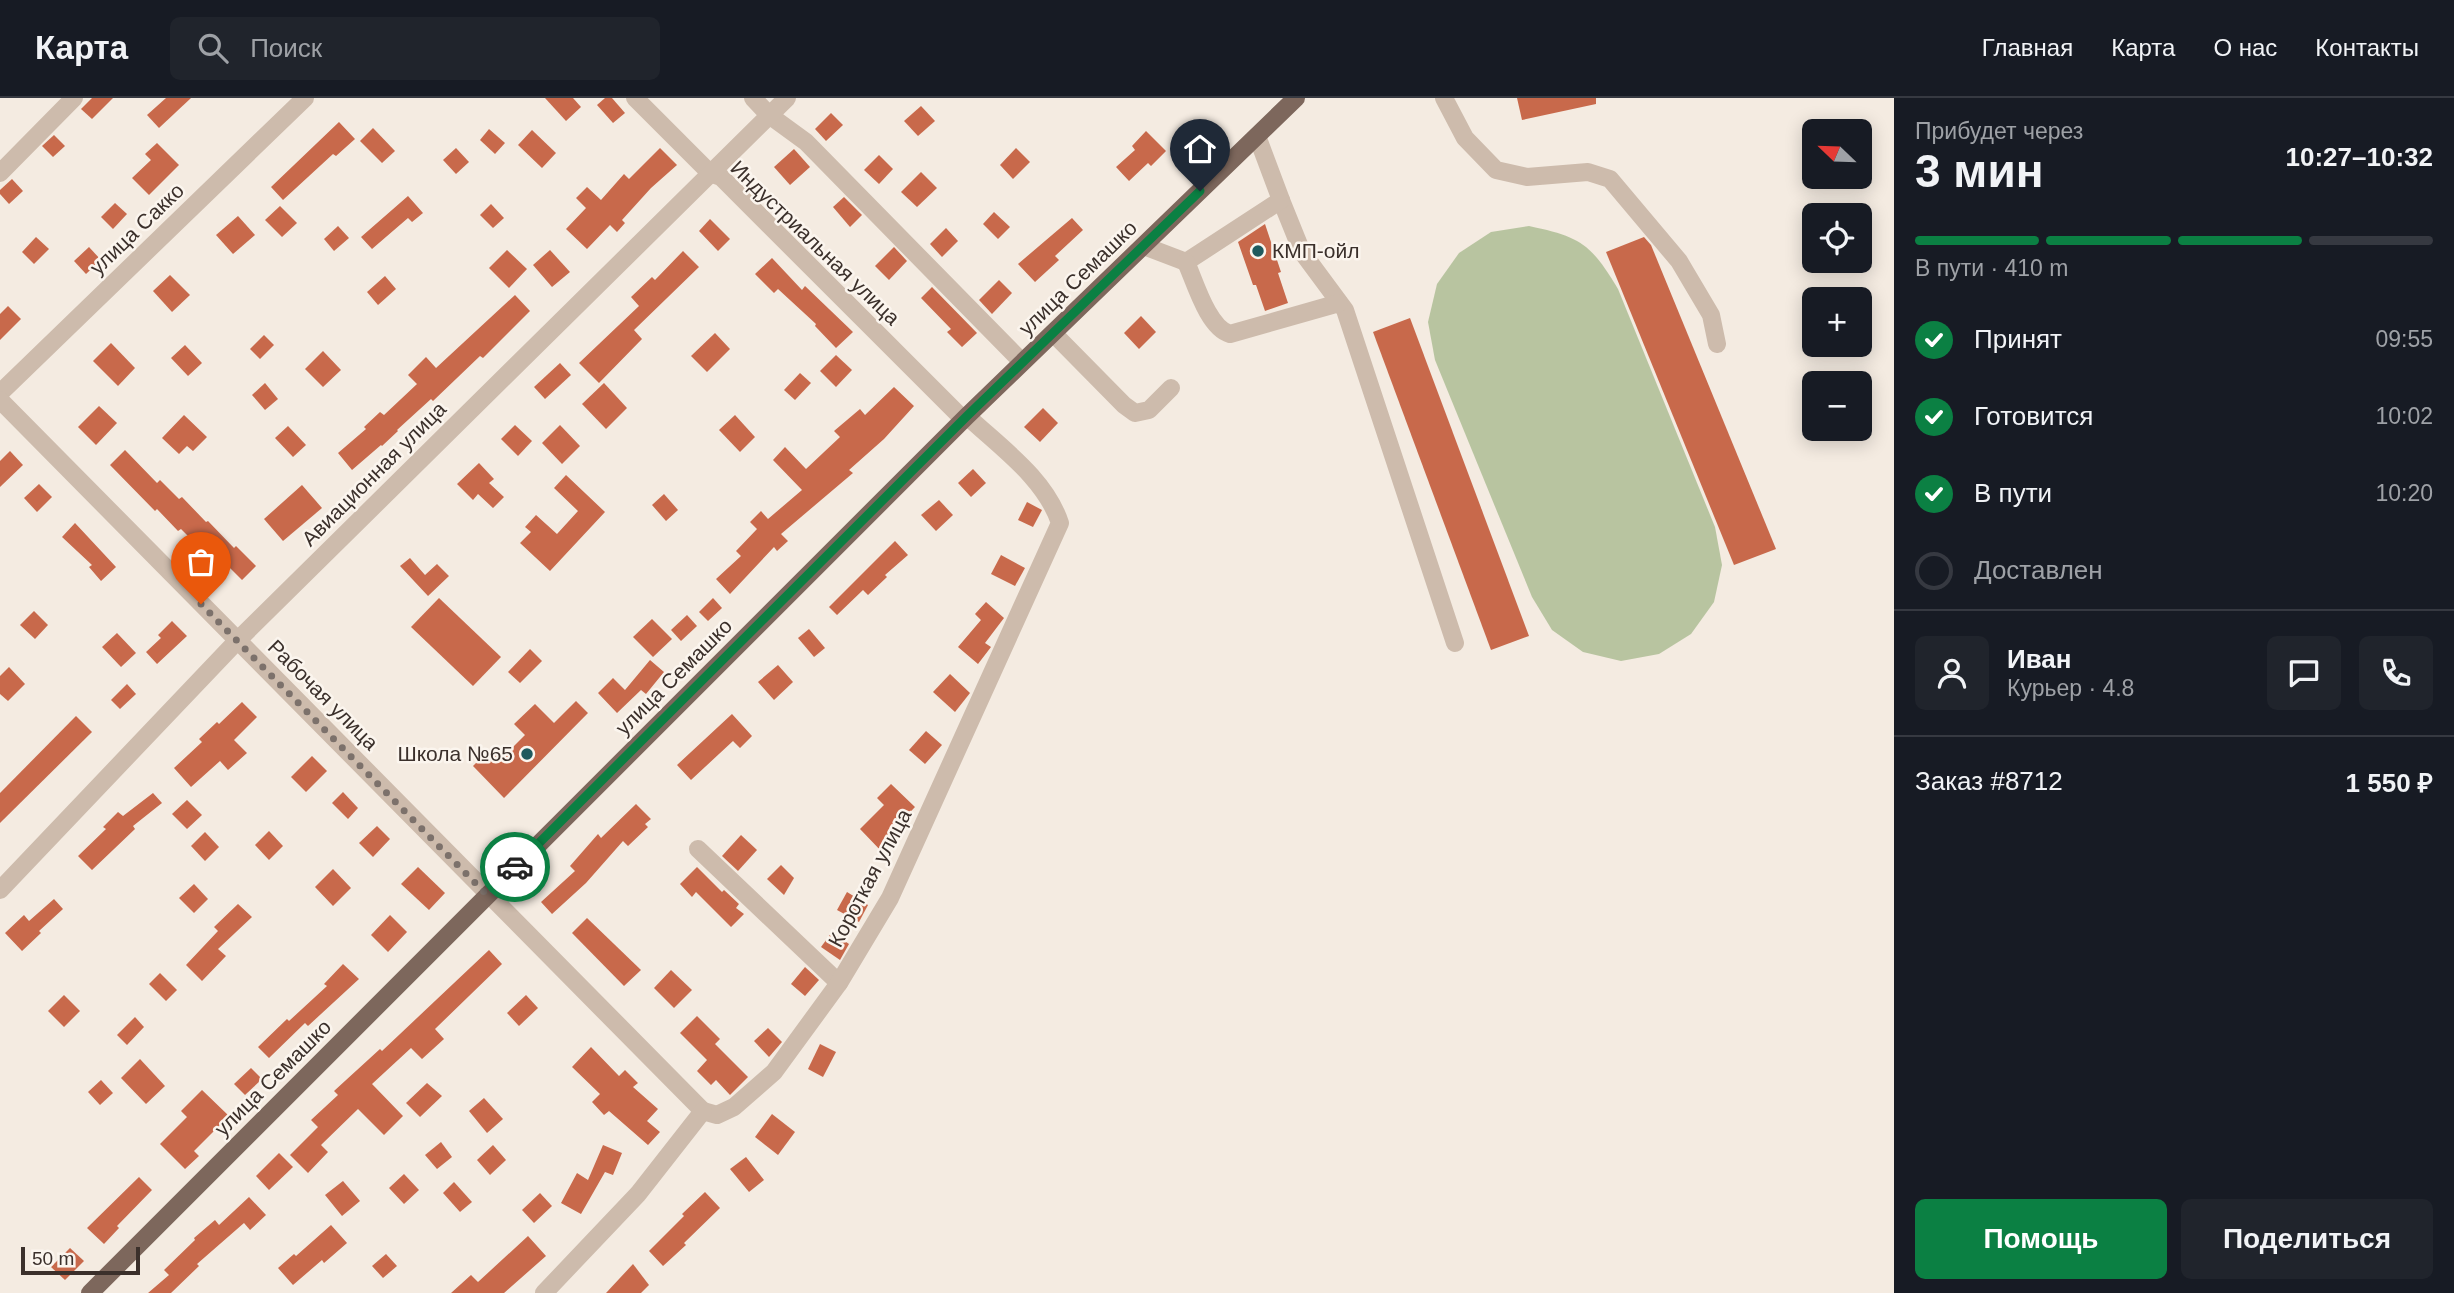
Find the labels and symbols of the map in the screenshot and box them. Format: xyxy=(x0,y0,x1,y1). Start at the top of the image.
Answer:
pin xyxy=(1170,119,1230,191)
north arrow xyxy=(1802,119,1872,189)
street label: Индустриальная улица xyxy=(726,156,905,330)
street label: улица Сакко xyxy=(85,178,188,279)
street label: улица Семашко xyxy=(1014,216,1141,340)
place label: КМП-ойл xyxy=(1272,239,1359,262)
marker: КМП-ойл xyxy=(1250,243,1266,259)
street label: Авиационная улица xyxy=(297,397,451,550)
pin xyxy=(171,532,231,604)
street label: улица Семашко xyxy=(611,614,736,739)
street label: Рабочая улица xyxy=(264,635,383,755)
place label: Школа №65 xyxy=(397,742,513,765)
marker: Школа №65 xyxy=(519,746,535,762)
street label: Короткая улица xyxy=(824,805,916,951)
courier xyxy=(480,832,550,902)
street label: улица Семашко xyxy=(210,1015,335,1140)
scale bar xyxy=(21,1244,140,1276)

